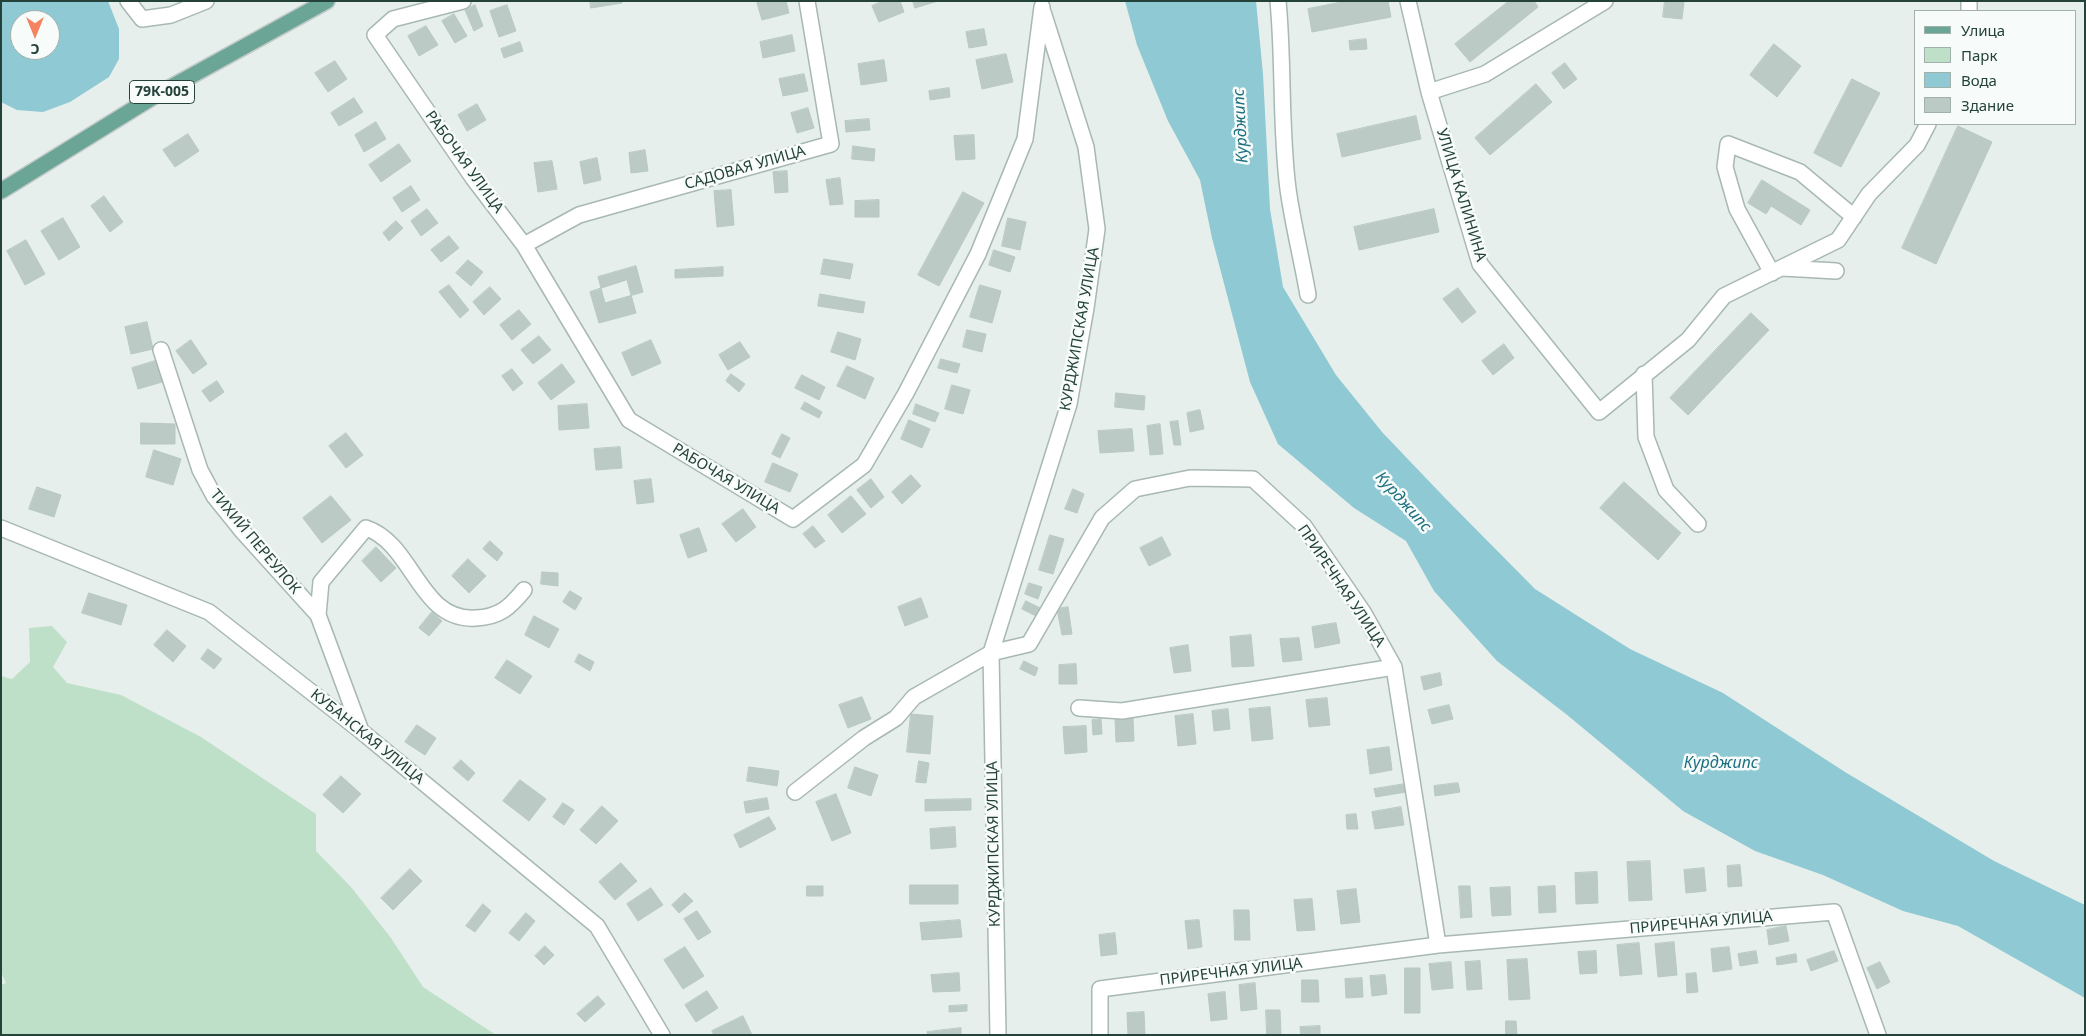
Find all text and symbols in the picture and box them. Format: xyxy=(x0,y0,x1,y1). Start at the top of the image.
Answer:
north arrow xyxy=(10,10,60,60)
legend xyxy=(1914,10,2076,125)
text: Улица xyxy=(1961,20,2005,40)
text: С xyxy=(30,40,40,59)
text: Парк xyxy=(1961,45,1997,65)
text: Вода xyxy=(1961,70,1997,90)
road number: 79К-005 xyxy=(130,80,194,104)
water label: Курджипс xyxy=(1229,88,1253,164)
text: Здание xyxy=(1961,95,2014,115)
street label: РАБОЧАЯ УЛИЦА xyxy=(421,107,507,217)
street label: УЛИЦА КАЛИНИНА xyxy=(1432,126,1490,264)
street label: САДОВАЯ УЛИЦА xyxy=(683,142,807,194)
street label: КУРДЖИПСКАЯ УЛИЦА xyxy=(1057,246,1103,412)
street label: РАБОЧАЯ УЛИЦА xyxy=(669,440,783,518)
water label: Курджипс xyxy=(1371,468,1435,536)
street label: ТИХИЙ ПЕРЕУЛОК xyxy=(206,486,304,598)
street label: ПРИРЕЧНАЯ УЛИЦА xyxy=(1293,521,1389,651)
street label: КУБАНСКАЯ УЛИЦА xyxy=(307,686,427,788)
water label: Курджипс xyxy=(1684,753,1758,773)
street label: КУРДЖИПСКАЯ УЛИЦА xyxy=(984,761,1004,927)
street label: ПРИРЕЧНАЯ УЛИЦА xyxy=(1629,908,1773,938)
street label: ПРИРЕЧНАЯ УЛИЦА xyxy=(1159,954,1303,990)

